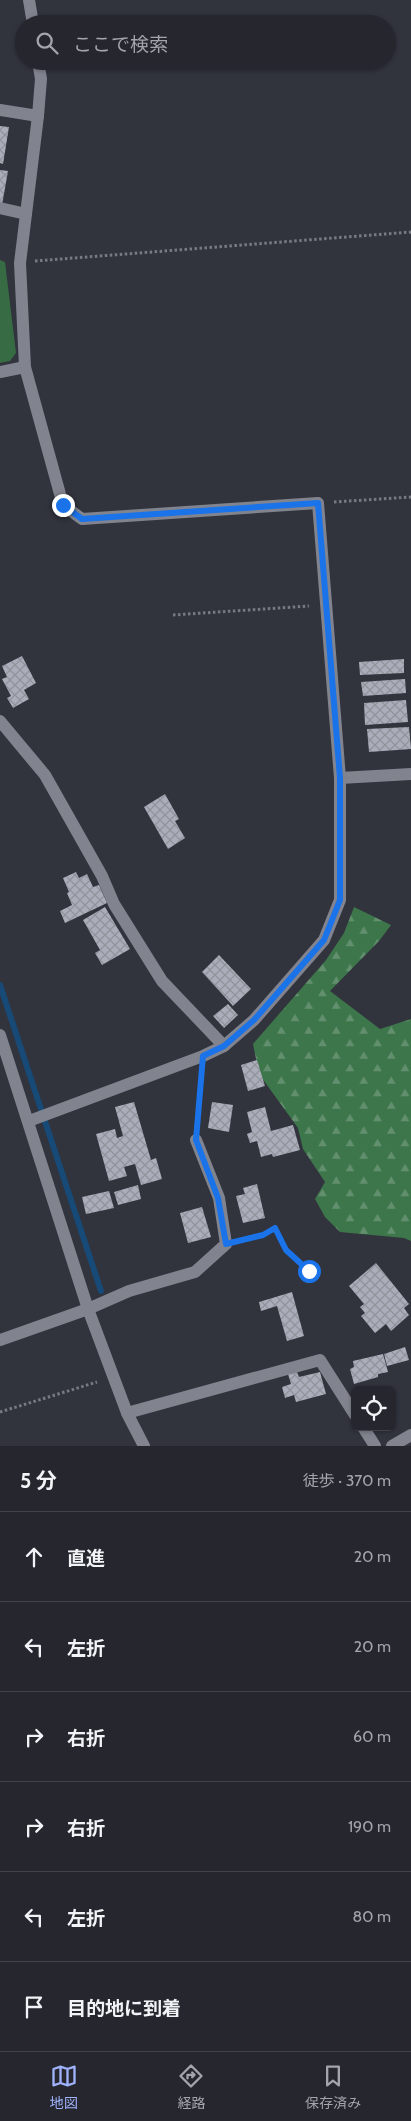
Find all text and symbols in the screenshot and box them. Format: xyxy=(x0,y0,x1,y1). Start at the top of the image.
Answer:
search box xyxy=(15,15,396,70)
icon: search xyxy=(33,29,61,57)
text: ここで検索 xyxy=(73,33,168,56)
route end xyxy=(52,494,75,517)
route start xyxy=(298,1260,321,1283)
map controls xyxy=(351,1386,396,1431)
button: locate xyxy=(351,1386,396,1431)
text: 5 分 xyxy=(20,1468,57,1493)
text: 徒歩 · 370 m xyxy=(303,1471,391,1490)
icon: ahead xyxy=(20,1543,48,1571)
text: 直進 xyxy=(67,1547,105,1570)
text: 20 m xyxy=(354,1547,391,1566)
icon: left xyxy=(20,1633,48,1661)
text: 左折 xyxy=(67,1637,105,1660)
text: 20 m xyxy=(354,1637,391,1656)
icon: right xyxy=(20,1723,48,1751)
text: 右折 xyxy=(67,1727,105,1750)
text: 60 m xyxy=(353,1727,391,1746)
icon: right xyxy=(20,1813,48,1841)
text: 右折 xyxy=(67,1817,105,1840)
text: 190 m xyxy=(348,1817,391,1836)
icon: left xyxy=(20,1903,48,1931)
text: 左折 xyxy=(67,1907,105,1930)
text: 80 m xyxy=(353,1907,391,1926)
icon: arrive xyxy=(20,1993,48,2021)
text: 目的地に到着 xyxy=(67,1997,181,2020)
tab: 地図 xyxy=(50,2062,78,2112)
tab: 経路 xyxy=(177,2062,205,2112)
tab: 保存済み xyxy=(305,2062,361,2112)

